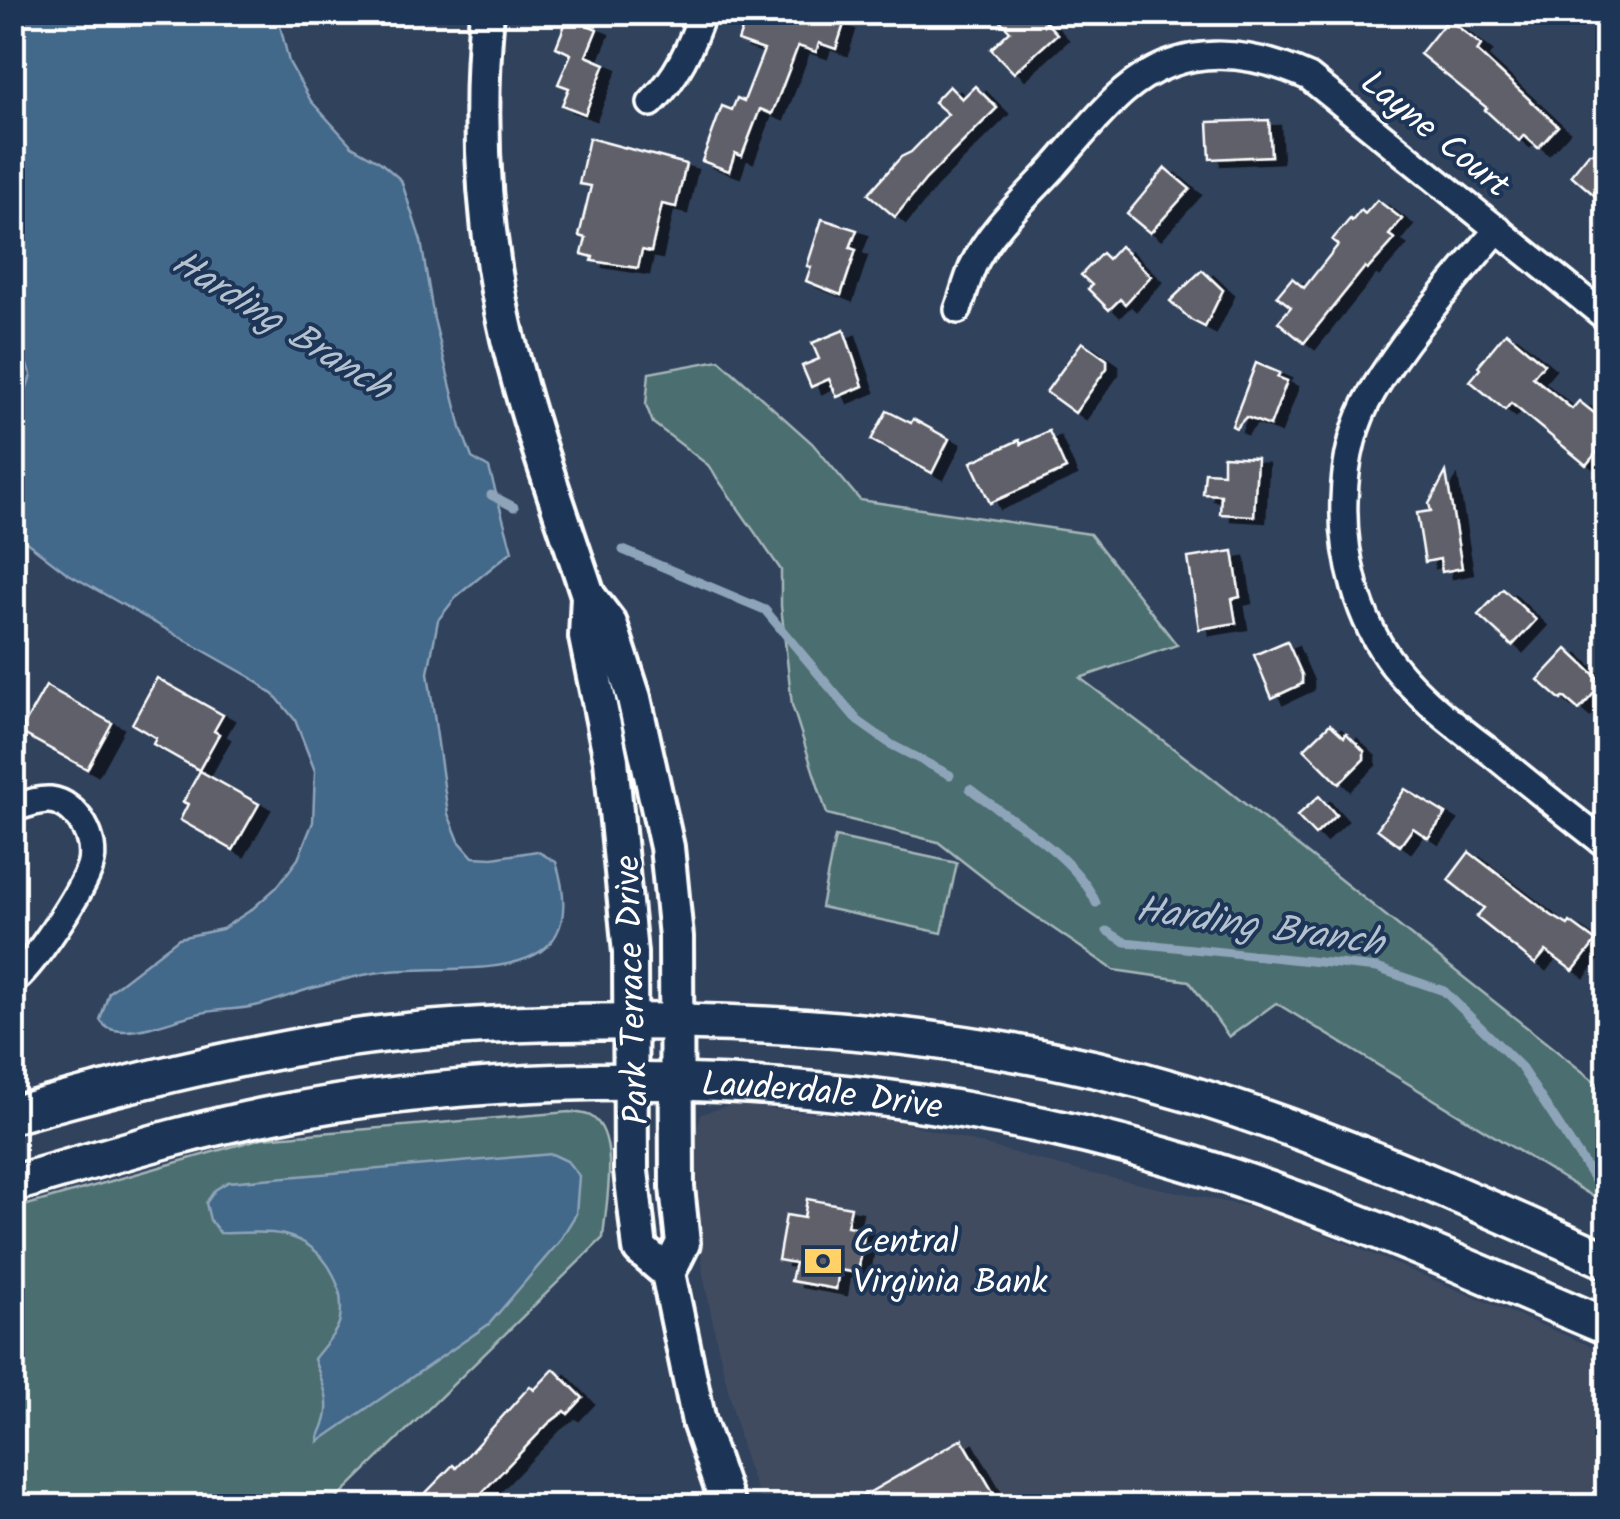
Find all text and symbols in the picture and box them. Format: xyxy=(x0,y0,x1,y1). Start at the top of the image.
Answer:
street label: Layne Court xyxy=(1347,57,1522,214)
water label: Harding Branch xyxy=(159,235,404,420)
street label: Park Terrace Drive xyxy=(601,854,667,1126)
water label: Harding Branch xyxy=(1132,881,1390,975)
street label: Lauderdale Drive xyxy=(700,1058,947,1137)
place label: Central Virginia Bank xyxy=(853,1216,1048,1312)
bank icon: Central Virginia Bank xyxy=(802,1240,844,1282)

